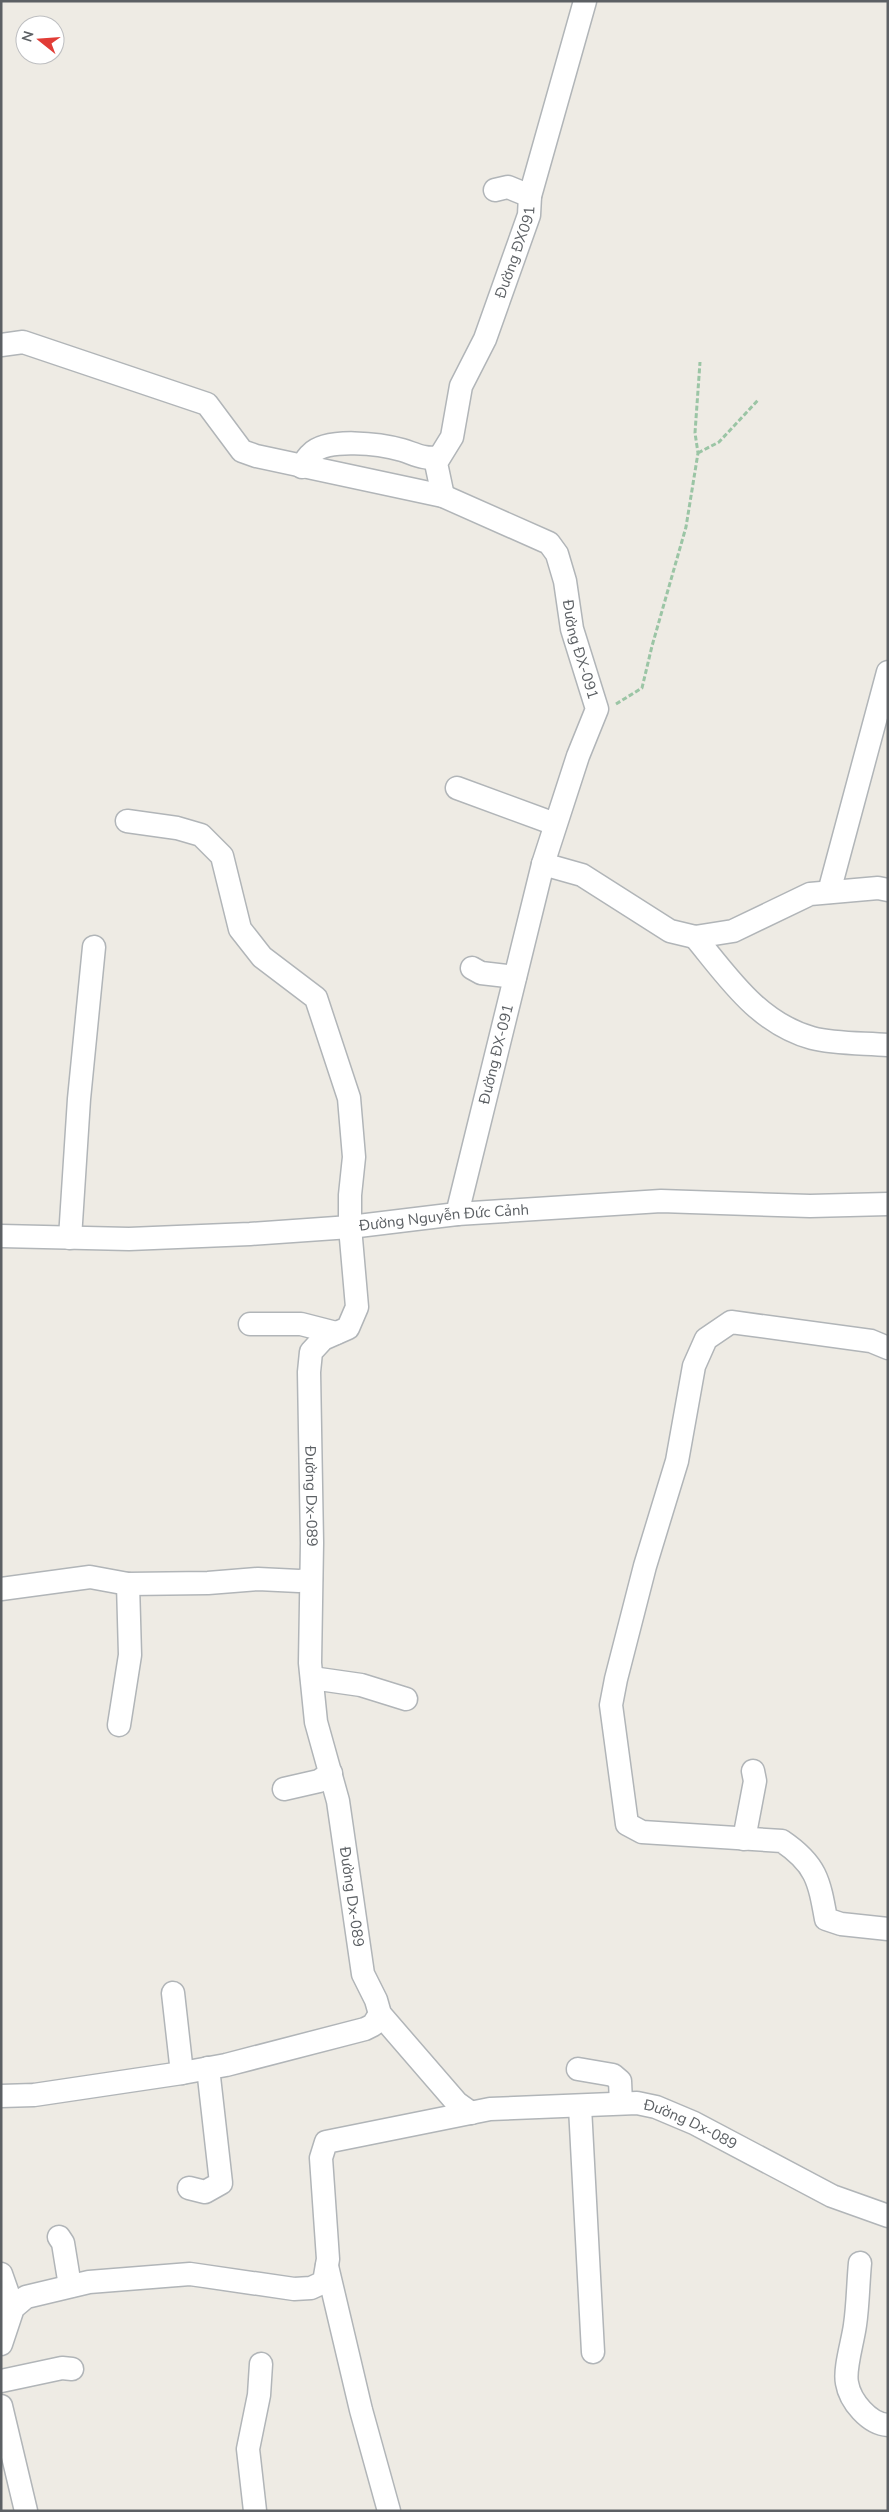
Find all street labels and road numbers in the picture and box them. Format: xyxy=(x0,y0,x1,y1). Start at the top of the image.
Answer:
street label: Đường ĐX091 xyxy=(490,206,539,302)
street label: Đường ĐX-091 xyxy=(558,597,603,702)
street label: Đường ĐX-091 xyxy=(474,1002,518,1107)
street label: Đường Nguyễn Đức Cảnh xyxy=(357,1199,530,1236)
street label: Đường Dx-089 xyxy=(300,1445,322,1547)
street label: Đường Dx-089 xyxy=(335,1844,369,1948)
street label: Đường Dx-089 xyxy=(641,2094,741,2154)

